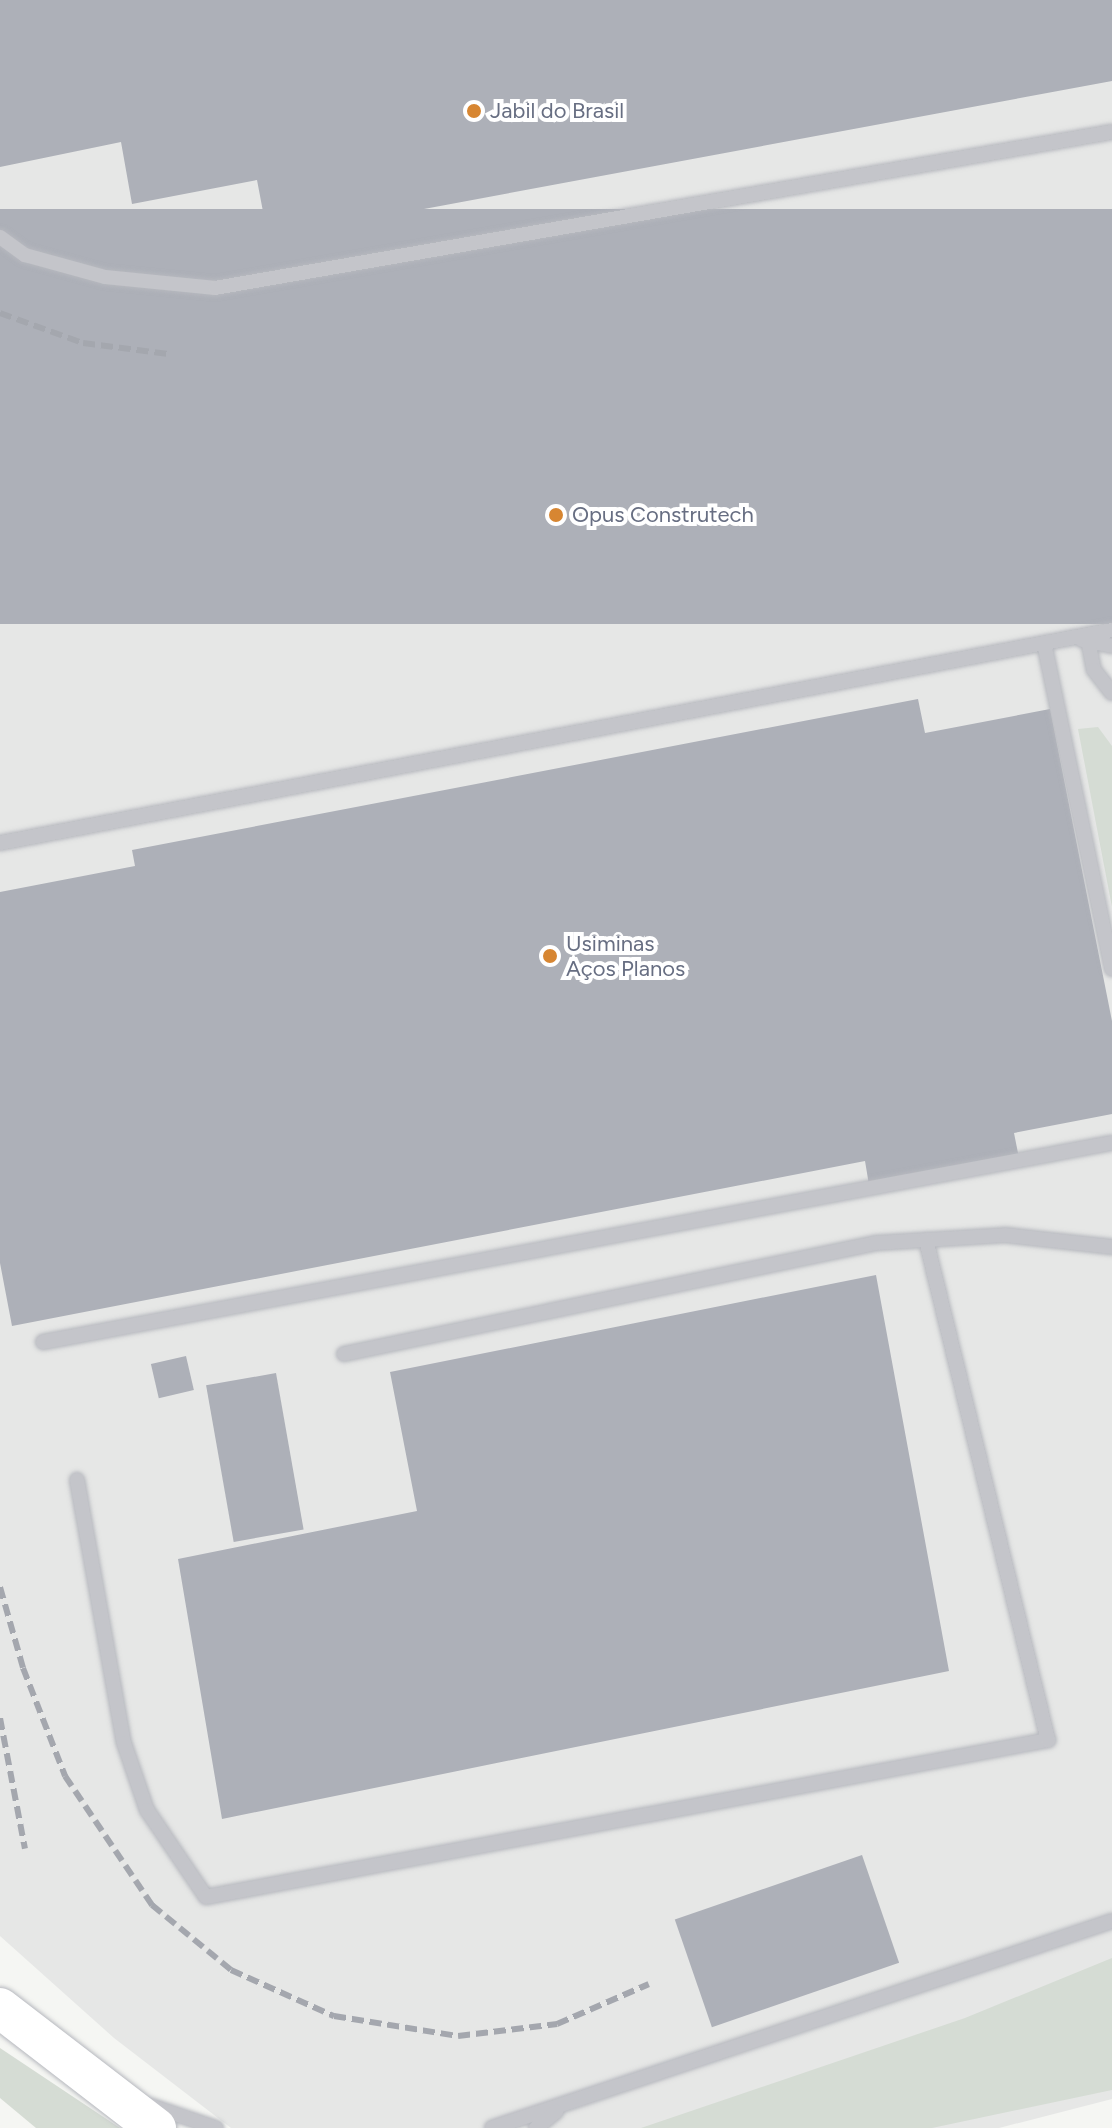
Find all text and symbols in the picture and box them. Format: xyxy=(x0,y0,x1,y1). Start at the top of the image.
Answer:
place label: Jabil do Brasil xyxy=(490,98,624,124)
marker: Jabil do Brasil xyxy=(465,102,483,120)
place label: Opus Construtech xyxy=(572,502,754,528)
marker: Opus Construtech xyxy=(547,506,565,524)
place label: Usiminas Aços Planos xyxy=(566,930,685,982)
marker: Usiminas Aços Planos xyxy=(541,947,559,965)

